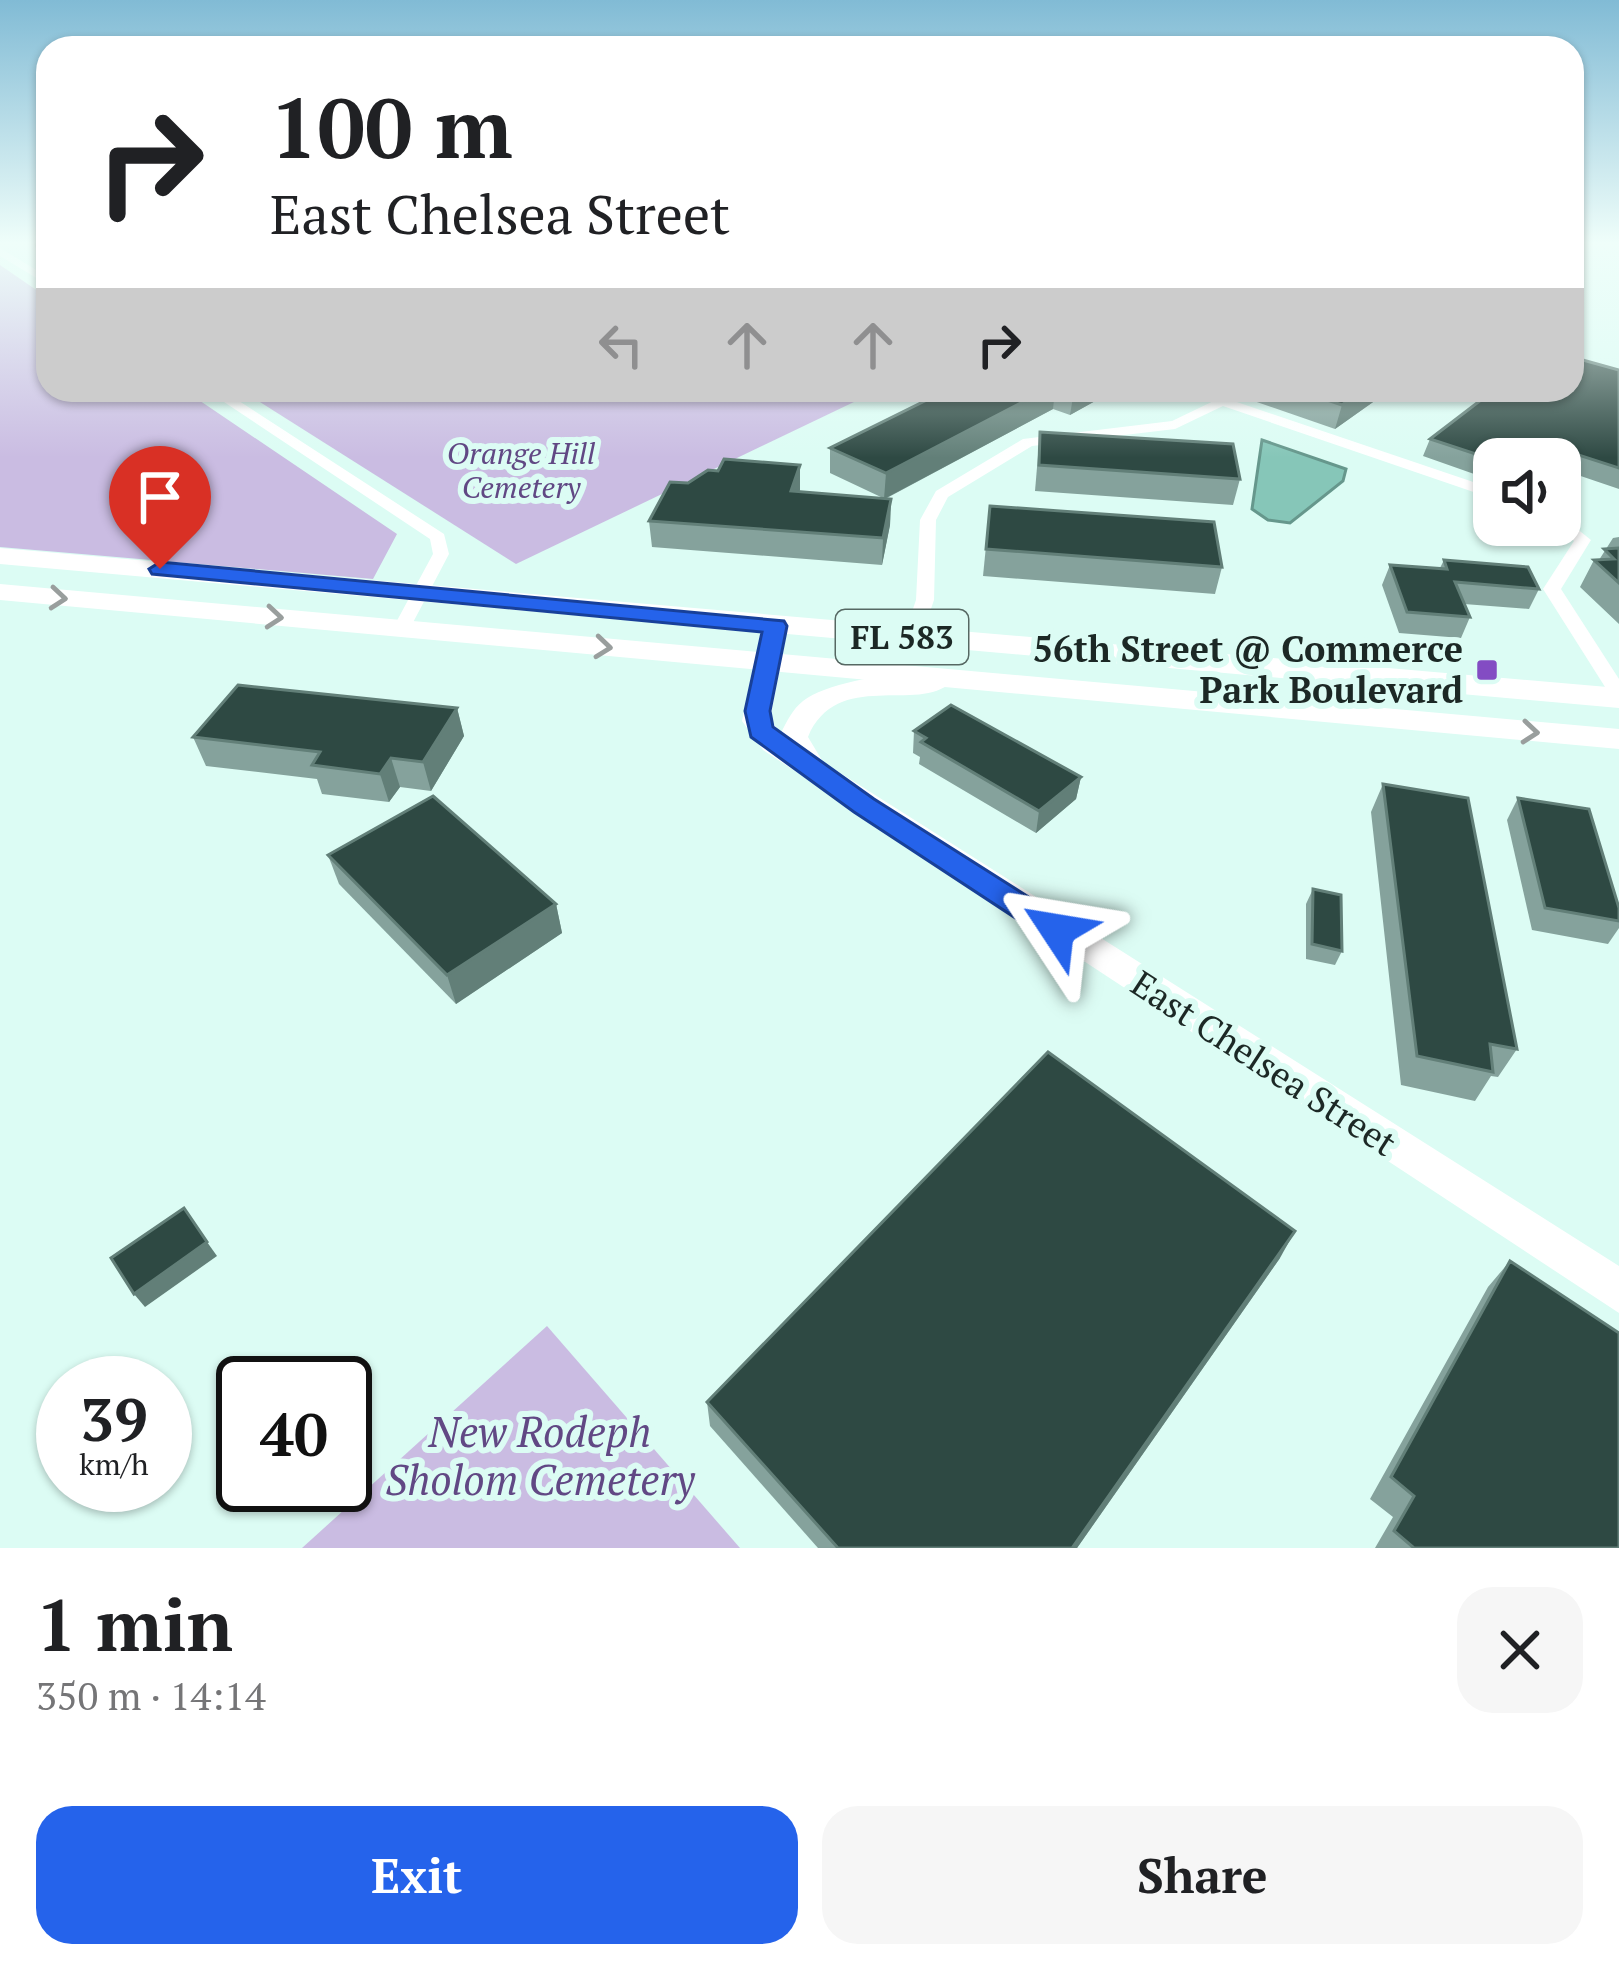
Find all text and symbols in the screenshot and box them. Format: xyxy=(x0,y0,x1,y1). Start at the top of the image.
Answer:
text: 100 m xyxy=(270,71,513,182)
icon: right xyxy=(72,84,228,240)
text: East Chelsea Street xyxy=(270,178,730,249)
icon: left xyxy=(588,312,654,378)
icon: ahead xyxy=(714,312,780,378)
icon: ahead xyxy=(840,312,906,378)
icon: right xyxy=(966,312,1032,378)
park label: Orange Hill Cemetery xyxy=(447,433,596,507)
map controls xyxy=(1473,438,1581,546)
button: sound xyxy=(1473,438,1581,546)
pin xyxy=(109,446,211,569)
icon: arrive xyxy=(127,464,193,530)
one-way arrow xyxy=(49,584,68,610)
one-way arrow xyxy=(265,604,284,629)
road number: FL 583 xyxy=(836,610,968,664)
place label: 56th Street @ Commerce Park Boulevard xyxy=(1033,625,1463,713)
one-way arrow xyxy=(594,634,613,659)
marker: 56th Street @ Commerce Park Boulevard xyxy=(1474,657,1500,683)
one-way arrow xyxy=(1521,719,1540,744)
position arrow xyxy=(994,867,1120,993)
street label: East Chelsea Street xyxy=(1123,959,1406,1166)
speed limit sign: 40 xyxy=(216,1356,372,1512)
text: 39 xyxy=(80,1379,148,1458)
park label: New Rodeph Sholom Cemetery xyxy=(385,1403,696,1507)
text: km/h xyxy=(79,1444,149,1484)
text: 1 min xyxy=(36,1576,233,1672)
button: close xyxy=(1457,1587,1583,1713)
text: 350 m · 14:14 xyxy=(36,1669,266,1721)
button: Exit xyxy=(36,1806,798,1944)
button: Share xyxy=(822,1806,1583,1944)

